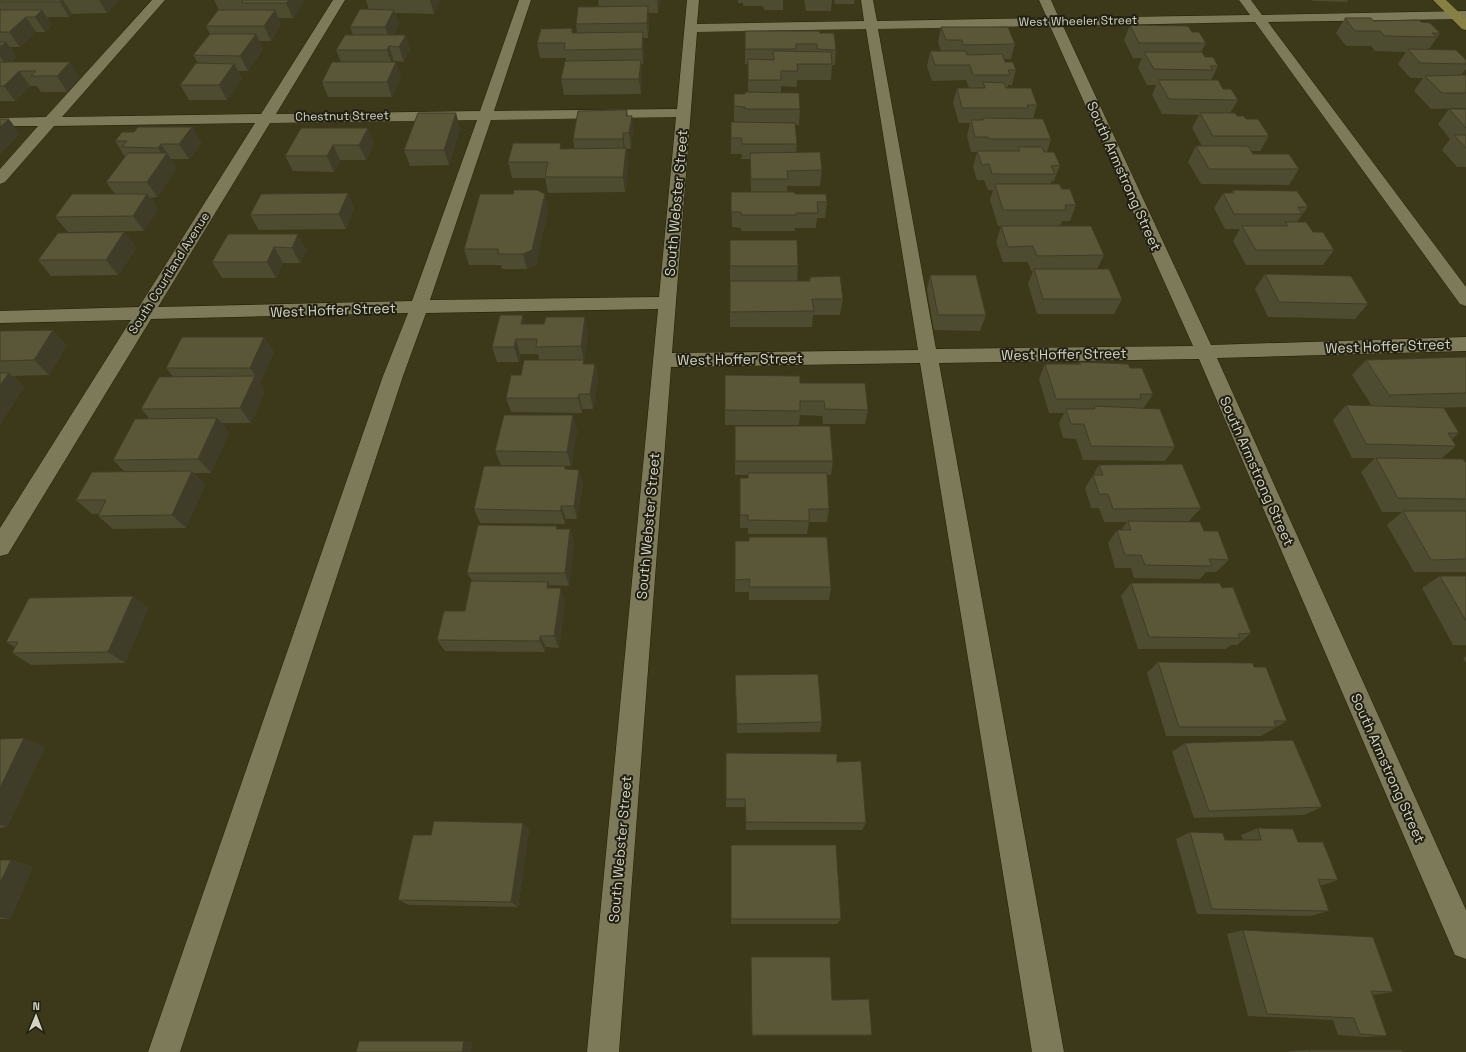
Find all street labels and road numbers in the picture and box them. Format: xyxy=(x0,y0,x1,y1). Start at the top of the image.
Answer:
street label: West Wheeler Street xyxy=(1019,12,1137,30)
street label: South Armstrong Street xyxy=(1083,98,1165,254)
street label: Chestnut Street xyxy=(295,107,389,125)
street label: South Webster Street xyxy=(661,129,691,277)
street label: South Courtland Avenue xyxy=(125,209,213,337)
street label: West Hoffer Street xyxy=(270,299,396,321)
street label: West Hoffer Street xyxy=(1325,335,1451,357)
street label: West Hoffer Street xyxy=(1001,344,1127,364)
street label: West Hoffer Street xyxy=(677,349,803,369)
street label: South Armstrong Street xyxy=(1216,393,1298,549)
street label: South Webster Street xyxy=(633,452,663,600)
street label: South Armstrong Street xyxy=(1347,690,1429,846)
street label: South Webster Street xyxy=(605,775,635,923)

